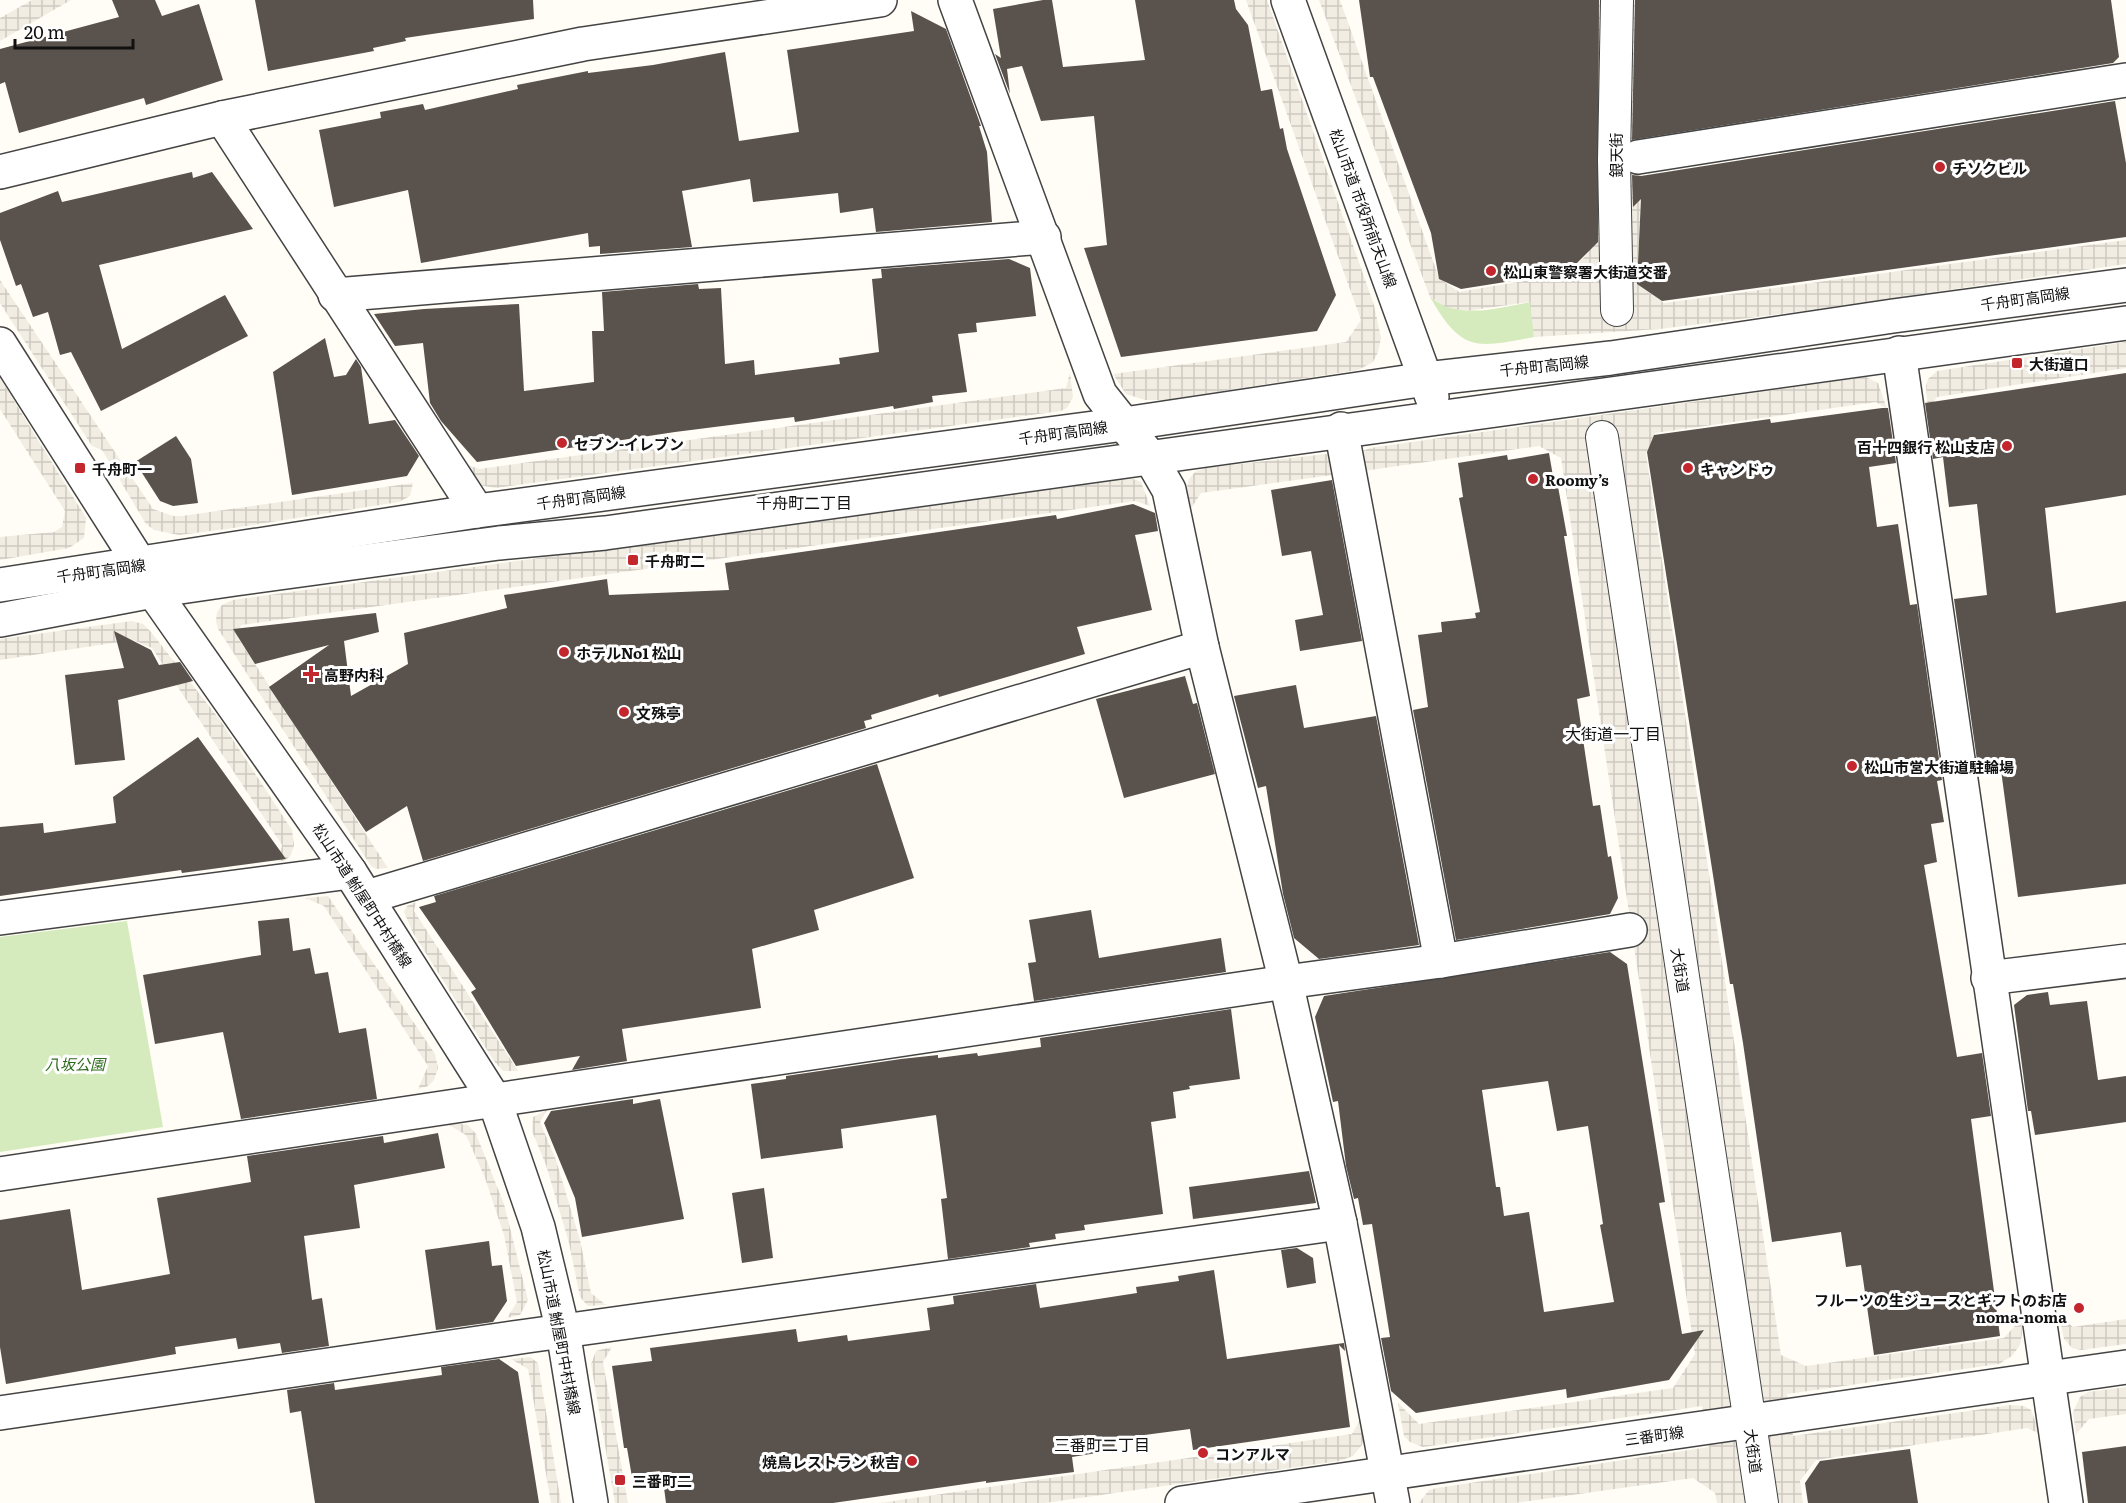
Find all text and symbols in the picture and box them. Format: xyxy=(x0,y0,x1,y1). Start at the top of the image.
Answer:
scale bar xyxy=(15,12,134,50)
text: 20 m xyxy=(24,18,65,45)
street label: 松山市道 市役所前天山線 xyxy=(1324,125,1404,291)
street label: 銀天街 xyxy=(1604,132,1627,178)
place label: チソクビル xyxy=(1952,156,2027,179)
marker: チソクビル xyxy=(1933,160,1947,174)
place label: 松山東警察署大街道交番 xyxy=(1503,260,1668,283)
marker: 松山東警察署大街道交番 xyxy=(1484,264,1498,278)
street label: 千舟町高岡線 xyxy=(1979,280,2071,316)
street label: 千舟町高岡線 xyxy=(1498,349,1590,381)
place label: 大街道口 xyxy=(2029,352,2089,375)
marker: 大街道口 xyxy=(2010,356,2024,370)
street label: 千舟町高岡線 xyxy=(1017,414,1109,450)
place label: セブン-イレブン xyxy=(574,432,684,455)
place label: 百十四銀行 松山支店 xyxy=(1857,435,1995,458)
marker: セブン-イレブン xyxy=(555,436,569,450)
marker: 百十四銀行 松山支店 xyxy=(2000,439,2014,453)
place label: 千舟町一 xyxy=(92,457,152,480)
place label: キャンドゥ xyxy=(1700,457,1775,480)
marker: 千舟町一 xyxy=(73,461,87,475)
marker: キャンドゥ xyxy=(1681,461,1695,475)
place label: Roomy’s xyxy=(1545,468,1609,491)
marker: Roomy’s xyxy=(1526,472,1540,486)
street label: 千舟町高岡線 xyxy=(535,479,627,515)
district label: 千舟町二丁目 xyxy=(756,490,852,514)
place label: 千舟町二 xyxy=(645,549,705,572)
street label: 千舟町高岡線 xyxy=(55,552,147,588)
marker: 千舟町二 xyxy=(626,553,640,567)
place label: ホテルNo1 松山 xyxy=(576,641,682,664)
marker: ホテルNo1 松山 xyxy=(557,645,571,659)
place label: 高野内科 xyxy=(324,663,384,686)
marker: 高野内科 xyxy=(302,665,320,683)
place label: 文殊亭 xyxy=(636,701,681,724)
marker: 文殊亭 xyxy=(617,705,631,719)
district label: 大街道一丁目 xyxy=(1565,721,1661,745)
place label: 松山市営大街道駐輪場 xyxy=(1864,755,2014,778)
marker: 松山市営大街道駐輪場 xyxy=(1845,759,1859,773)
street label: 松山市道 鮒屋町中村橋線 xyxy=(308,818,418,972)
street label: 大街道 xyxy=(1666,946,1696,994)
park label: 八坂公園 xyxy=(45,1052,107,1075)
street label: 松山市道 鮒屋町中村橋線 xyxy=(533,1247,587,1417)
place label: フルーツの生ジュースとギフトのお店 noma-noma xyxy=(1814,1288,2067,1328)
marker: フルーツの生ジュースとギフトのお店 noma-noma xyxy=(2072,1301,2086,1315)
street label: 三番町線 xyxy=(1623,1419,1685,1451)
street label: 大街道 xyxy=(1739,1427,1769,1475)
district label: 三番町二丁目 xyxy=(1054,1432,1150,1456)
place label: コンアルマ xyxy=(1215,1442,1290,1465)
marker: コンアルマ xyxy=(1196,1446,1210,1460)
place label: 焼鳥レストラン 秋吉 xyxy=(762,1450,900,1473)
marker: 焼鳥レストラン 秋吉 xyxy=(905,1454,919,1468)
place label: 三番町二 xyxy=(632,1469,692,1492)
marker: 三番町二 xyxy=(613,1473,627,1487)

